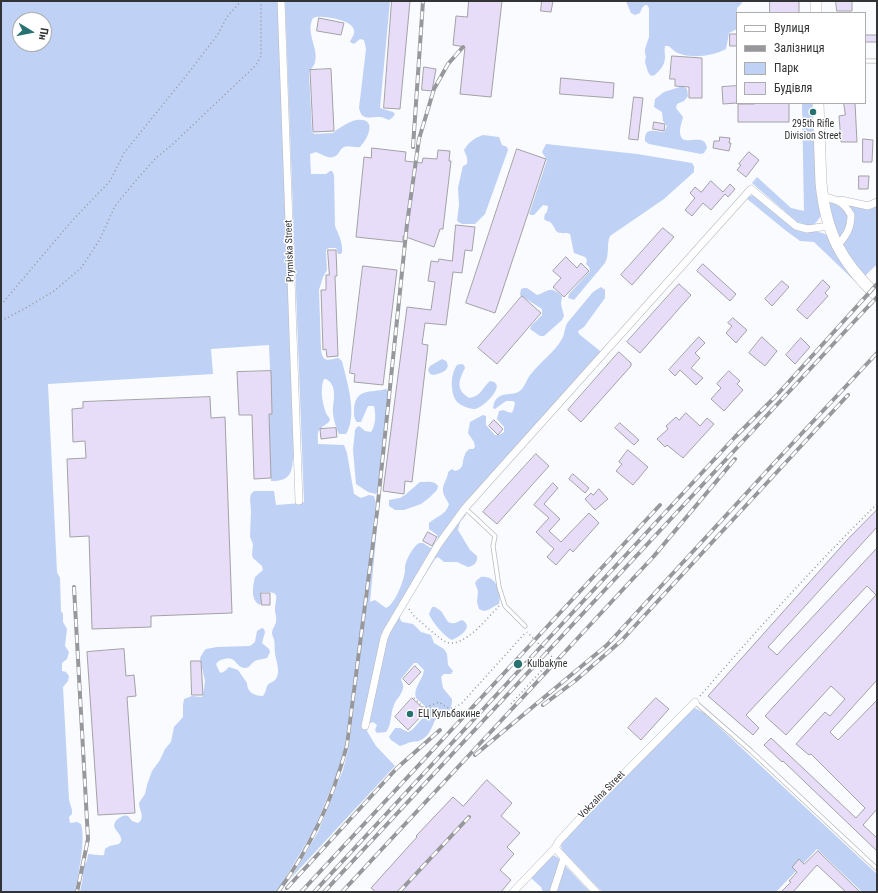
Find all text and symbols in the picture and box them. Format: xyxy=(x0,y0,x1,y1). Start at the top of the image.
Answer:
north arrow xyxy=(12,12,52,52)
legend xyxy=(736,12,866,104)
text: Вулиця xyxy=(774,21,810,35)
text: Пн xyxy=(36,27,51,41)
text: Залізниця xyxy=(774,41,825,55)
text: Парк xyxy=(774,61,799,75)
text: Будівля xyxy=(774,81,812,95)
marker: 295th Rifle Division Street xyxy=(808,107,818,117)
place label: 295th Rifle Division Street xyxy=(784,118,842,142)
street label: Prymiska Street xyxy=(283,220,297,282)
marker: Kulbakyne xyxy=(512,658,524,670)
place label: Kulbakyne xyxy=(527,658,567,670)
place label: ЕЦ Кульбакине xyxy=(418,708,480,720)
marker: ЕЦ Кульбакине xyxy=(405,709,415,719)
street label: Vokzalna Street xyxy=(576,769,628,821)

